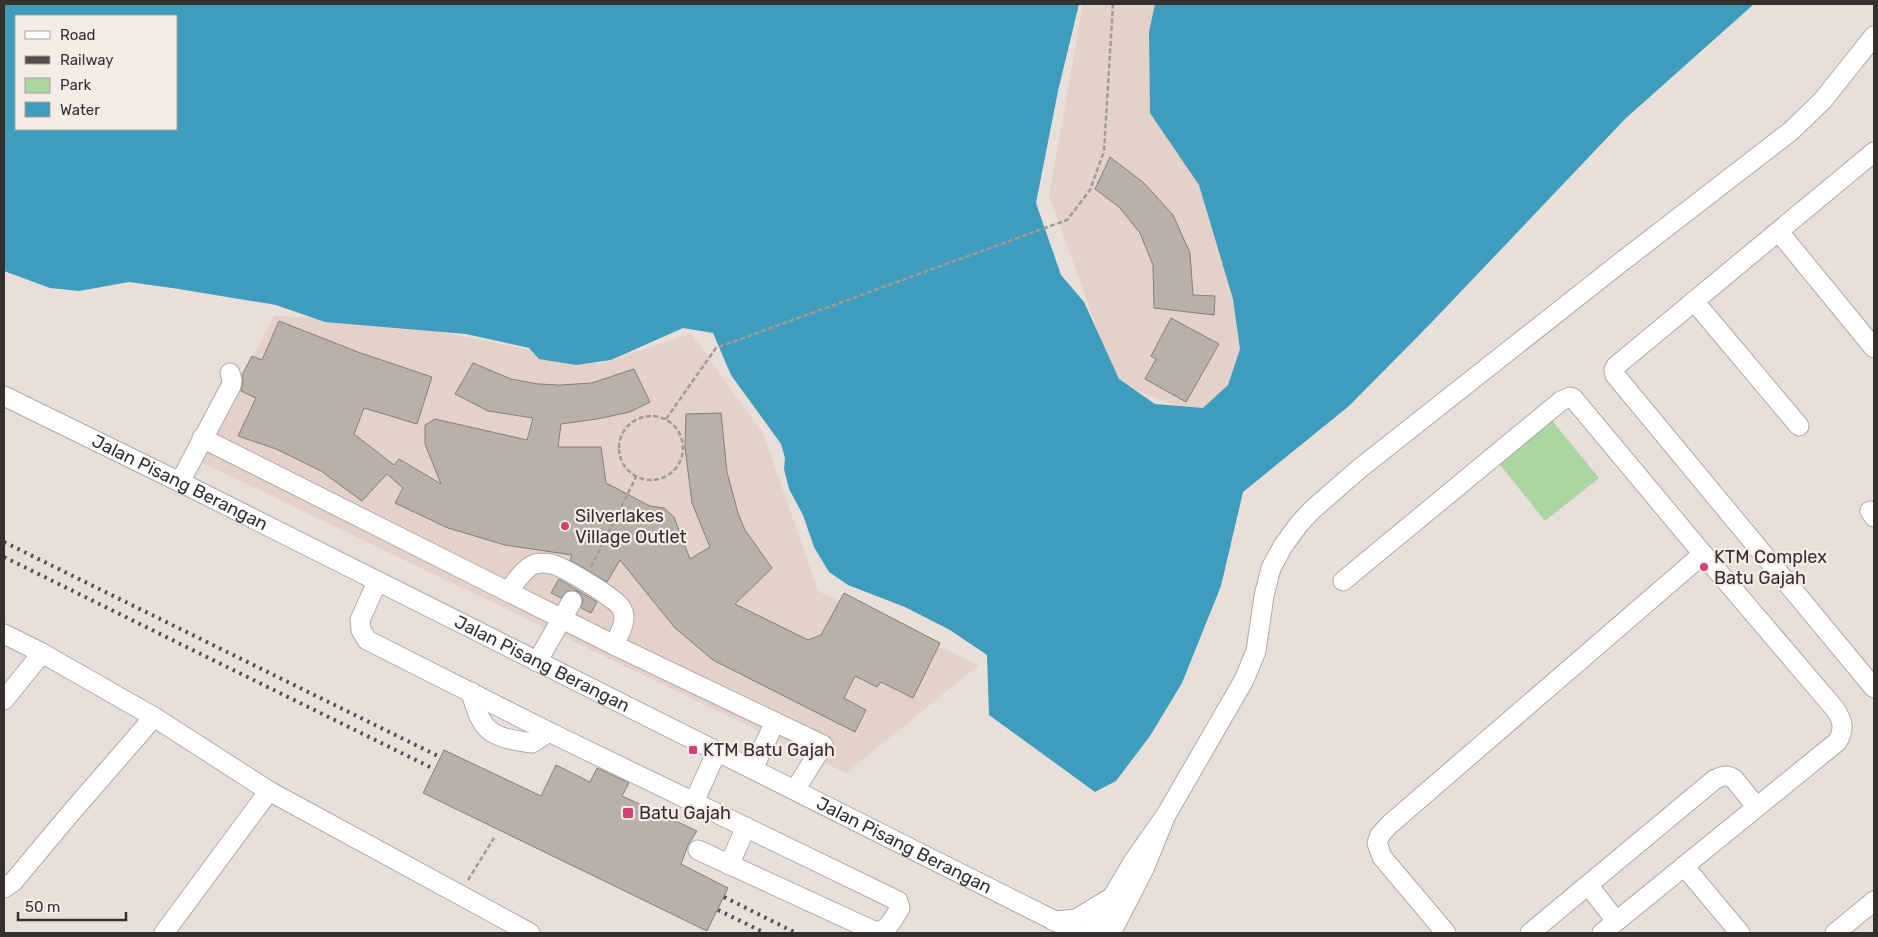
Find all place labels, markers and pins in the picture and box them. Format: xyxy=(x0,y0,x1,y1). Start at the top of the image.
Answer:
place label: Silverlakes Village Outlet xyxy=(575,505,687,548)
marker: Silverlakes Village Outlet xyxy=(559,520,571,532)
place label: KTM Complex Batu Gajah xyxy=(1714,546,1827,589)
marker: KTM Complex Batu Gajah xyxy=(1698,561,1710,573)
place label: KTM Batu Gajah xyxy=(703,739,835,761)
marker: KTM Batu Gajah xyxy=(687,744,699,756)
place label: Batu Gajah xyxy=(639,802,731,824)
marker: Batu Gajah xyxy=(621,806,635,820)

